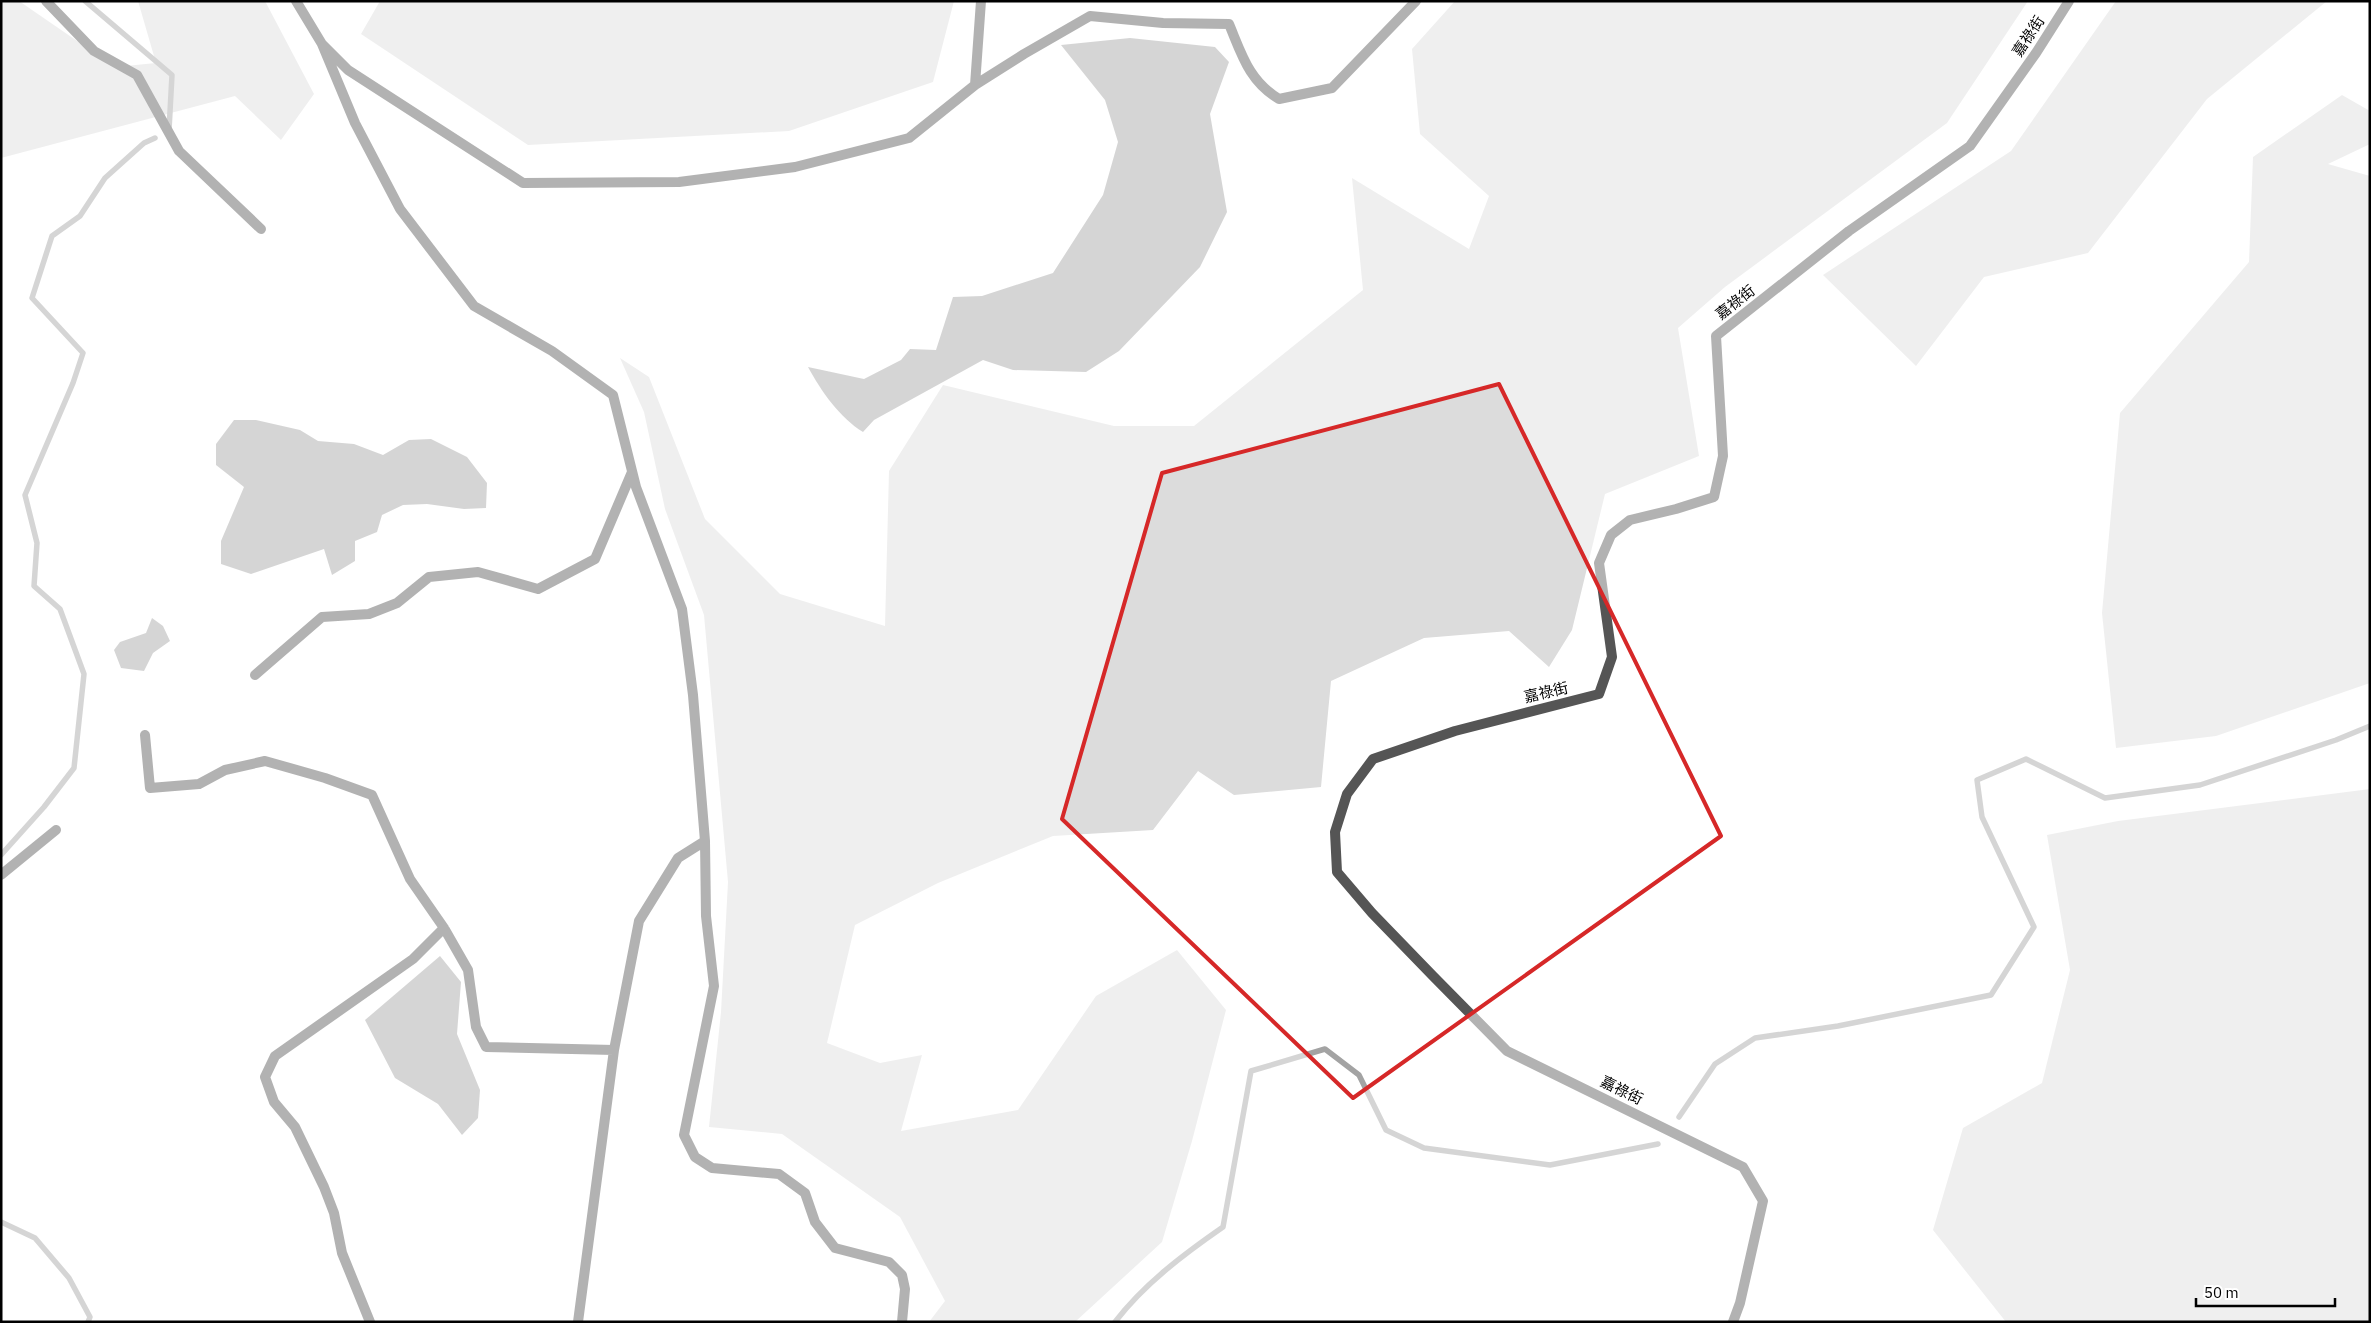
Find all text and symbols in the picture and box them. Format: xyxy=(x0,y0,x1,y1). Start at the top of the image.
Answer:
street label: 嘉祿街 xyxy=(2008,12,2048,60)
street label: 嘉祿街 xyxy=(1711,281,1759,323)
street label: 嘉祿街 xyxy=(1522,678,1570,706)
street label: 嘉祿街 xyxy=(1598,1072,1646,1108)
scale bar xyxy=(2196,1276,2335,1308)
text: 50 m xyxy=(2204,1283,2239,1302)

